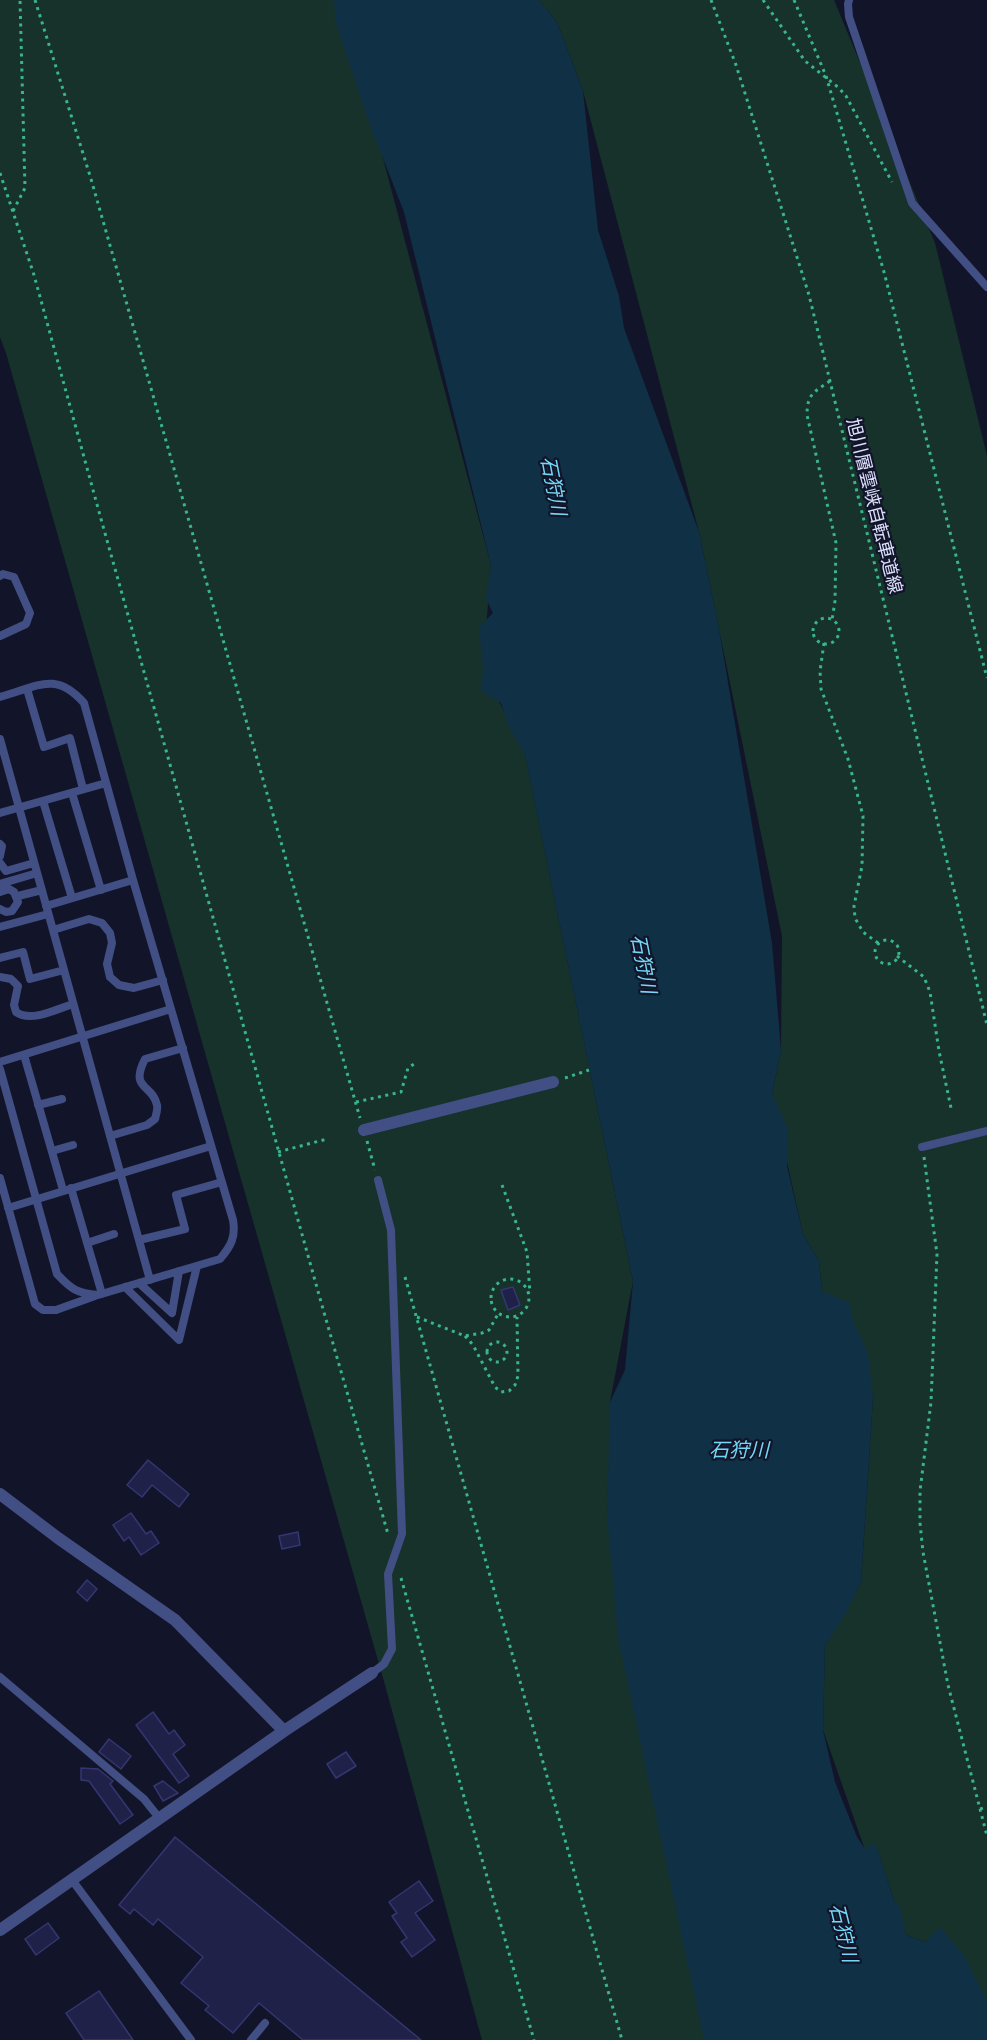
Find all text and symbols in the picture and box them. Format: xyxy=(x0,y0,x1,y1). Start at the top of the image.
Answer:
street label: 旭川層雲峡自転車道線 xyxy=(842,416,906,596)
water label: 石狩川 xyxy=(535,454,571,518)
water label: 石狩川 xyxy=(625,932,661,996)
water label: 石狩川 xyxy=(709,1439,769,1463)
water label: 石狩川 xyxy=(824,1901,862,1965)

